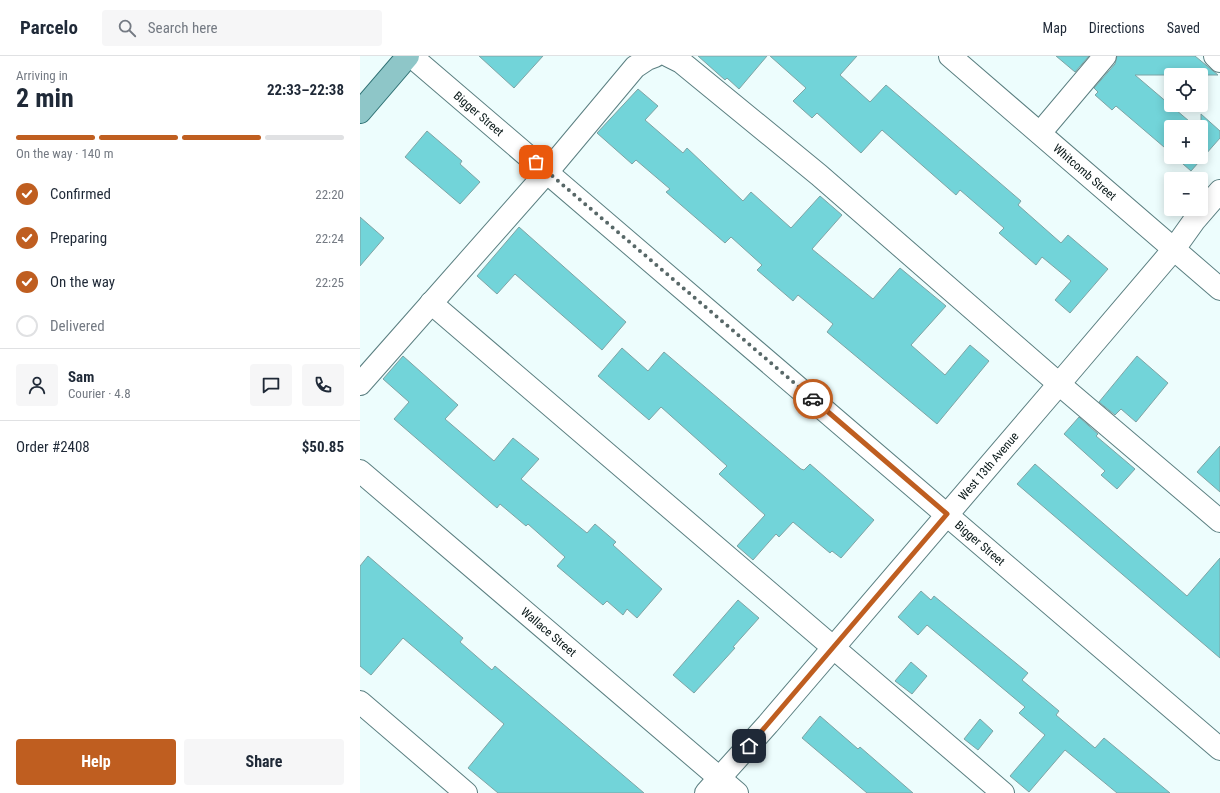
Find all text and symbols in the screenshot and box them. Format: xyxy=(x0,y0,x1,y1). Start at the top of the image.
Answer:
search box xyxy=(102,10,382,46)
text: Parcelo xyxy=(20,16,78,39)
icon: search xyxy=(116,17,138,39)
text: Search here xyxy=(148,19,218,37)
text: Map xyxy=(1043,20,1067,36)
text: Directions xyxy=(1089,20,1145,36)
text: Saved xyxy=(1167,20,1200,36)
text: Arriving in xyxy=(16,68,68,83)
map controls xyxy=(1164,68,1208,216)
button: locate xyxy=(1164,68,1208,112)
text: 22:33–22:38 xyxy=(267,81,344,99)
text: 2 min xyxy=(16,83,74,113)
street label: Bigger Street xyxy=(451,89,507,139)
button: + xyxy=(1164,120,1208,164)
street label: Whitcomb Street xyxy=(1050,141,1119,204)
pin xyxy=(519,145,553,179)
text: On the way · 140 m xyxy=(16,146,113,161)
icon: bag xyxy=(525,151,547,173)
button: − xyxy=(1164,172,1208,216)
icon: check xyxy=(16,183,38,205)
text: Confirmed xyxy=(50,185,111,203)
text: 22:20 xyxy=(315,187,344,202)
icon: check xyxy=(16,227,38,249)
text: Preparing xyxy=(50,229,107,247)
text: 22:24 xyxy=(315,231,344,246)
icon: check xyxy=(16,271,38,293)
text: On the way xyxy=(50,273,115,291)
text: 22:25 xyxy=(315,275,344,290)
text: Delivered xyxy=(50,317,105,335)
button: person xyxy=(16,364,58,406)
button: chat xyxy=(250,364,292,406)
button: phone xyxy=(302,364,344,406)
text: Sam xyxy=(68,368,94,386)
courier xyxy=(793,379,833,419)
text: Courier · 4.8 xyxy=(68,386,131,401)
icon: car xyxy=(802,388,824,410)
street label: West 13th Avenue xyxy=(956,429,1022,503)
text: Order #2408 xyxy=(16,438,90,456)
text: $50.85 xyxy=(302,438,344,456)
street label: Bigger Street xyxy=(952,518,1008,569)
street label: Wallace Street xyxy=(518,605,579,660)
pin xyxy=(732,729,766,763)
icon: home xyxy=(738,735,760,757)
button: Help xyxy=(16,739,176,785)
button: Share xyxy=(184,739,344,785)

